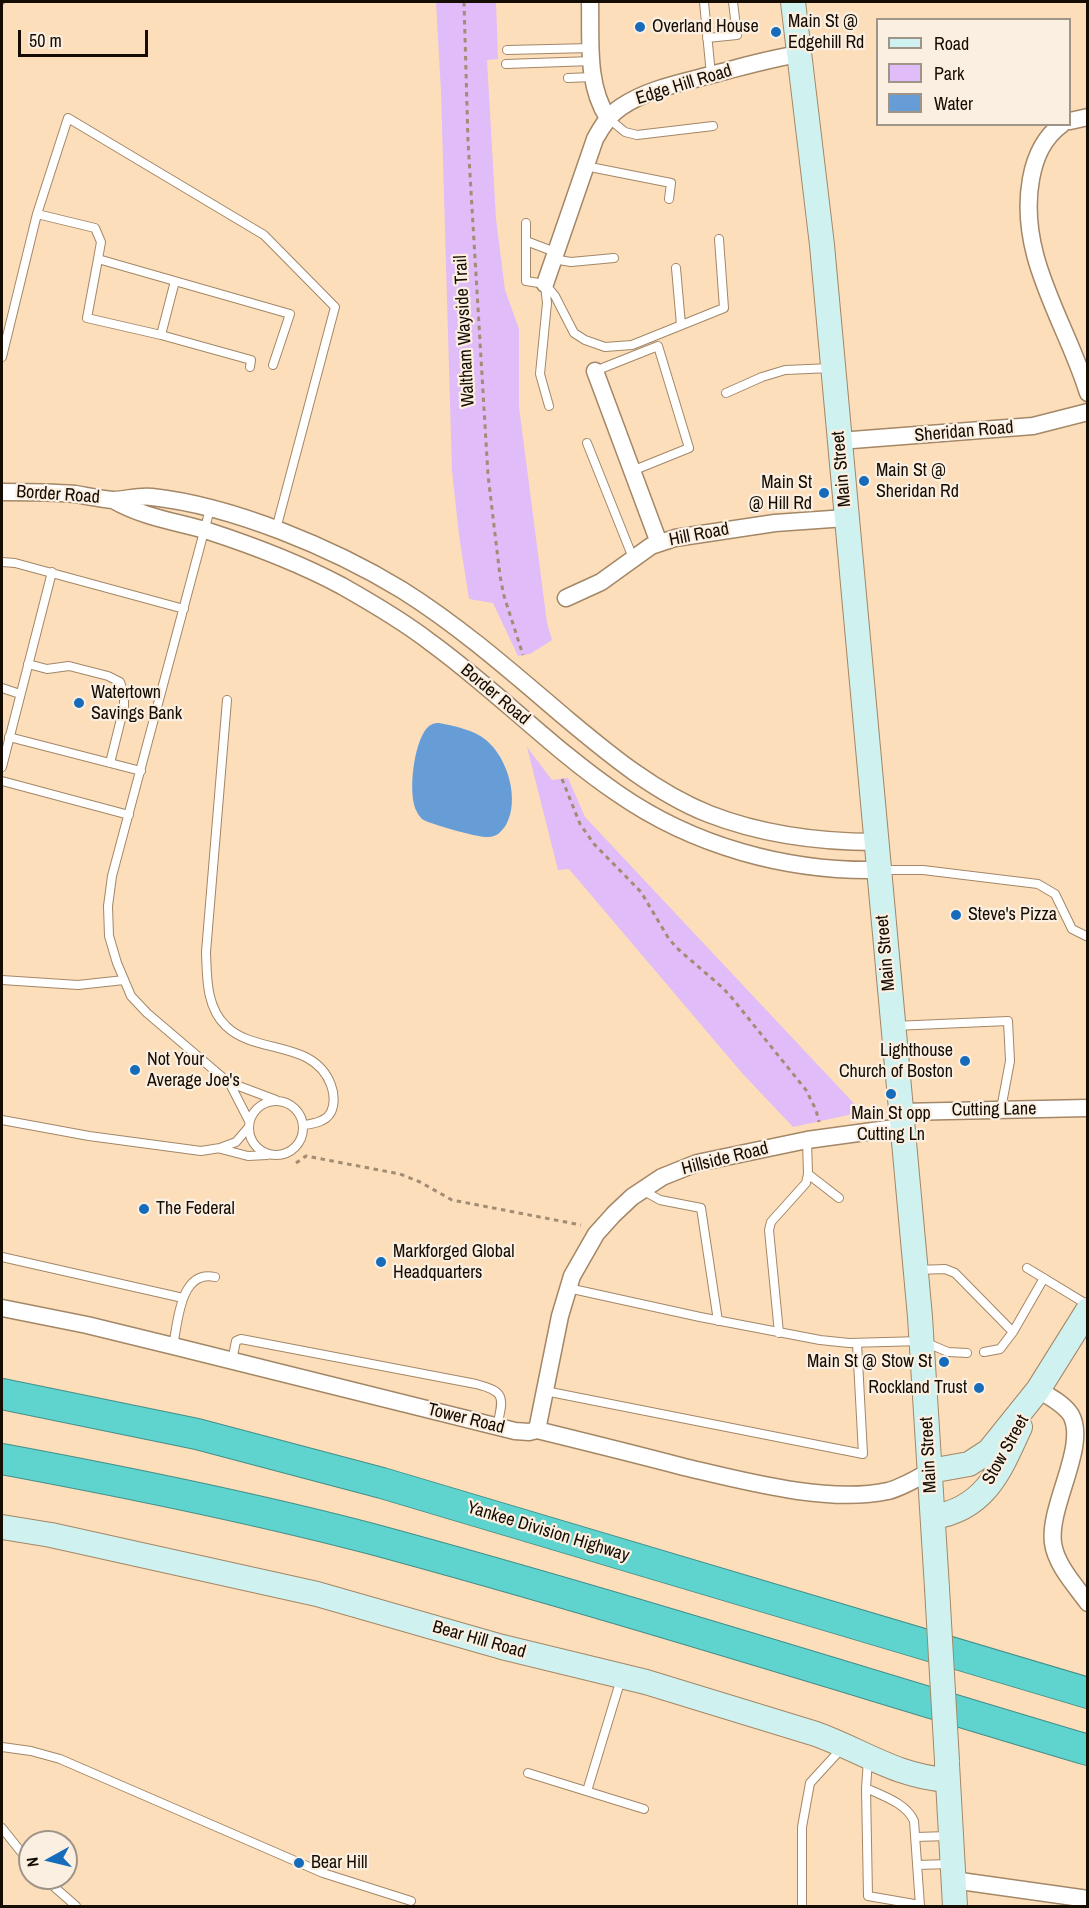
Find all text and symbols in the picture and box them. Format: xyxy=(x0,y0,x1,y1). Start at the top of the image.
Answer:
place label: Main St @ Edgehill Rd xyxy=(788,11,864,54)
place label: Overland House xyxy=(652,16,759,38)
scale bar xyxy=(21,18,152,56)
legend xyxy=(876,18,1071,126)
marker: Overland House xyxy=(633,20,647,34)
marker: Main St @ Edgehill Rd xyxy=(769,25,783,39)
text: 50 m xyxy=(29,28,62,53)
text: Road xyxy=(934,31,969,56)
street label: Edge Hill Road xyxy=(633,60,735,110)
text: Park xyxy=(934,61,964,86)
text: Water xyxy=(934,91,973,116)
street label: Waltham Wayside Trail xyxy=(450,255,480,407)
street label: Sheridan Road xyxy=(914,417,1014,447)
street label: Main Street xyxy=(828,430,856,508)
place label: Main St @ Sheridan Rd xyxy=(876,460,959,502)
place label: Main St @ Hill Rd xyxy=(749,472,812,514)
marker: Main St @ Sheridan Rd xyxy=(857,474,871,488)
street label: Border Road xyxy=(16,481,100,509)
marker: Main St @ Hill Rd xyxy=(817,486,831,500)
street label: Hill Road xyxy=(667,519,731,551)
street label: Border Road xyxy=(456,660,534,730)
place label: Watertown Savings Bank xyxy=(91,682,182,724)
marker: Watertown Savings Bank xyxy=(72,696,86,710)
place label: Steve's Pizza xyxy=(968,904,1057,926)
marker: Steve's Pizza xyxy=(949,908,963,922)
street label: Main Street xyxy=(872,914,900,992)
place label: Lighthouse Church of Boston xyxy=(839,1040,953,1082)
place label: Not Your Average Joe's xyxy=(147,1049,240,1092)
marker: Lighthouse Church of Boston xyxy=(958,1054,972,1068)
marker: Not Your Average Joe's xyxy=(128,1063,142,1077)
marker: Main St opp Cutting Ln xyxy=(884,1087,898,1101)
street label: Cutting Lane xyxy=(952,1098,1036,1122)
place label: Main St opp Cutting Ln xyxy=(851,1103,931,1146)
street label: Hillside Road xyxy=(679,1138,771,1180)
place label: The Federal xyxy=(156,1198,235,1220)
marker: The Federal xyxy=(137,1202,151,1216)
place label: Markforged Global Headquarters xyxy=(393,1241,514,1284)
marker: Markforged Global Headquarters xyxy=(374,1255,388,1269)
place label: Main St @ Stow St xyxy=(807,1351,932,1373)
marker: Main St @ Stow St xyxy=(937,1355,951,1369)
place label: Rockland Trust xyxy=(868,1377,967,1399)
marker: Rockland Trust xyxy=(972,1381,986,1395)
street label: Tower Road xyxy=(425,1399,507,1439)
street label: Stow Street xyxy=(978,1411,1034,1489)
street label: Main Street xyxy=(916,1416,942,1494)
street label: Yankee Division Highway xyxy=(464,1497,632,1567)
street label: Bear Hill Road xyxy=(430,1616,528,1664)
north arrow xyxy=(18,1830,78,1890)
place label: Bear Hill xyxy=(311,1852,368,1874)
text: N xyxy=(21,1856,44,1868)
marker: Bear Hill xyxy=(292,1856,306,1870)

